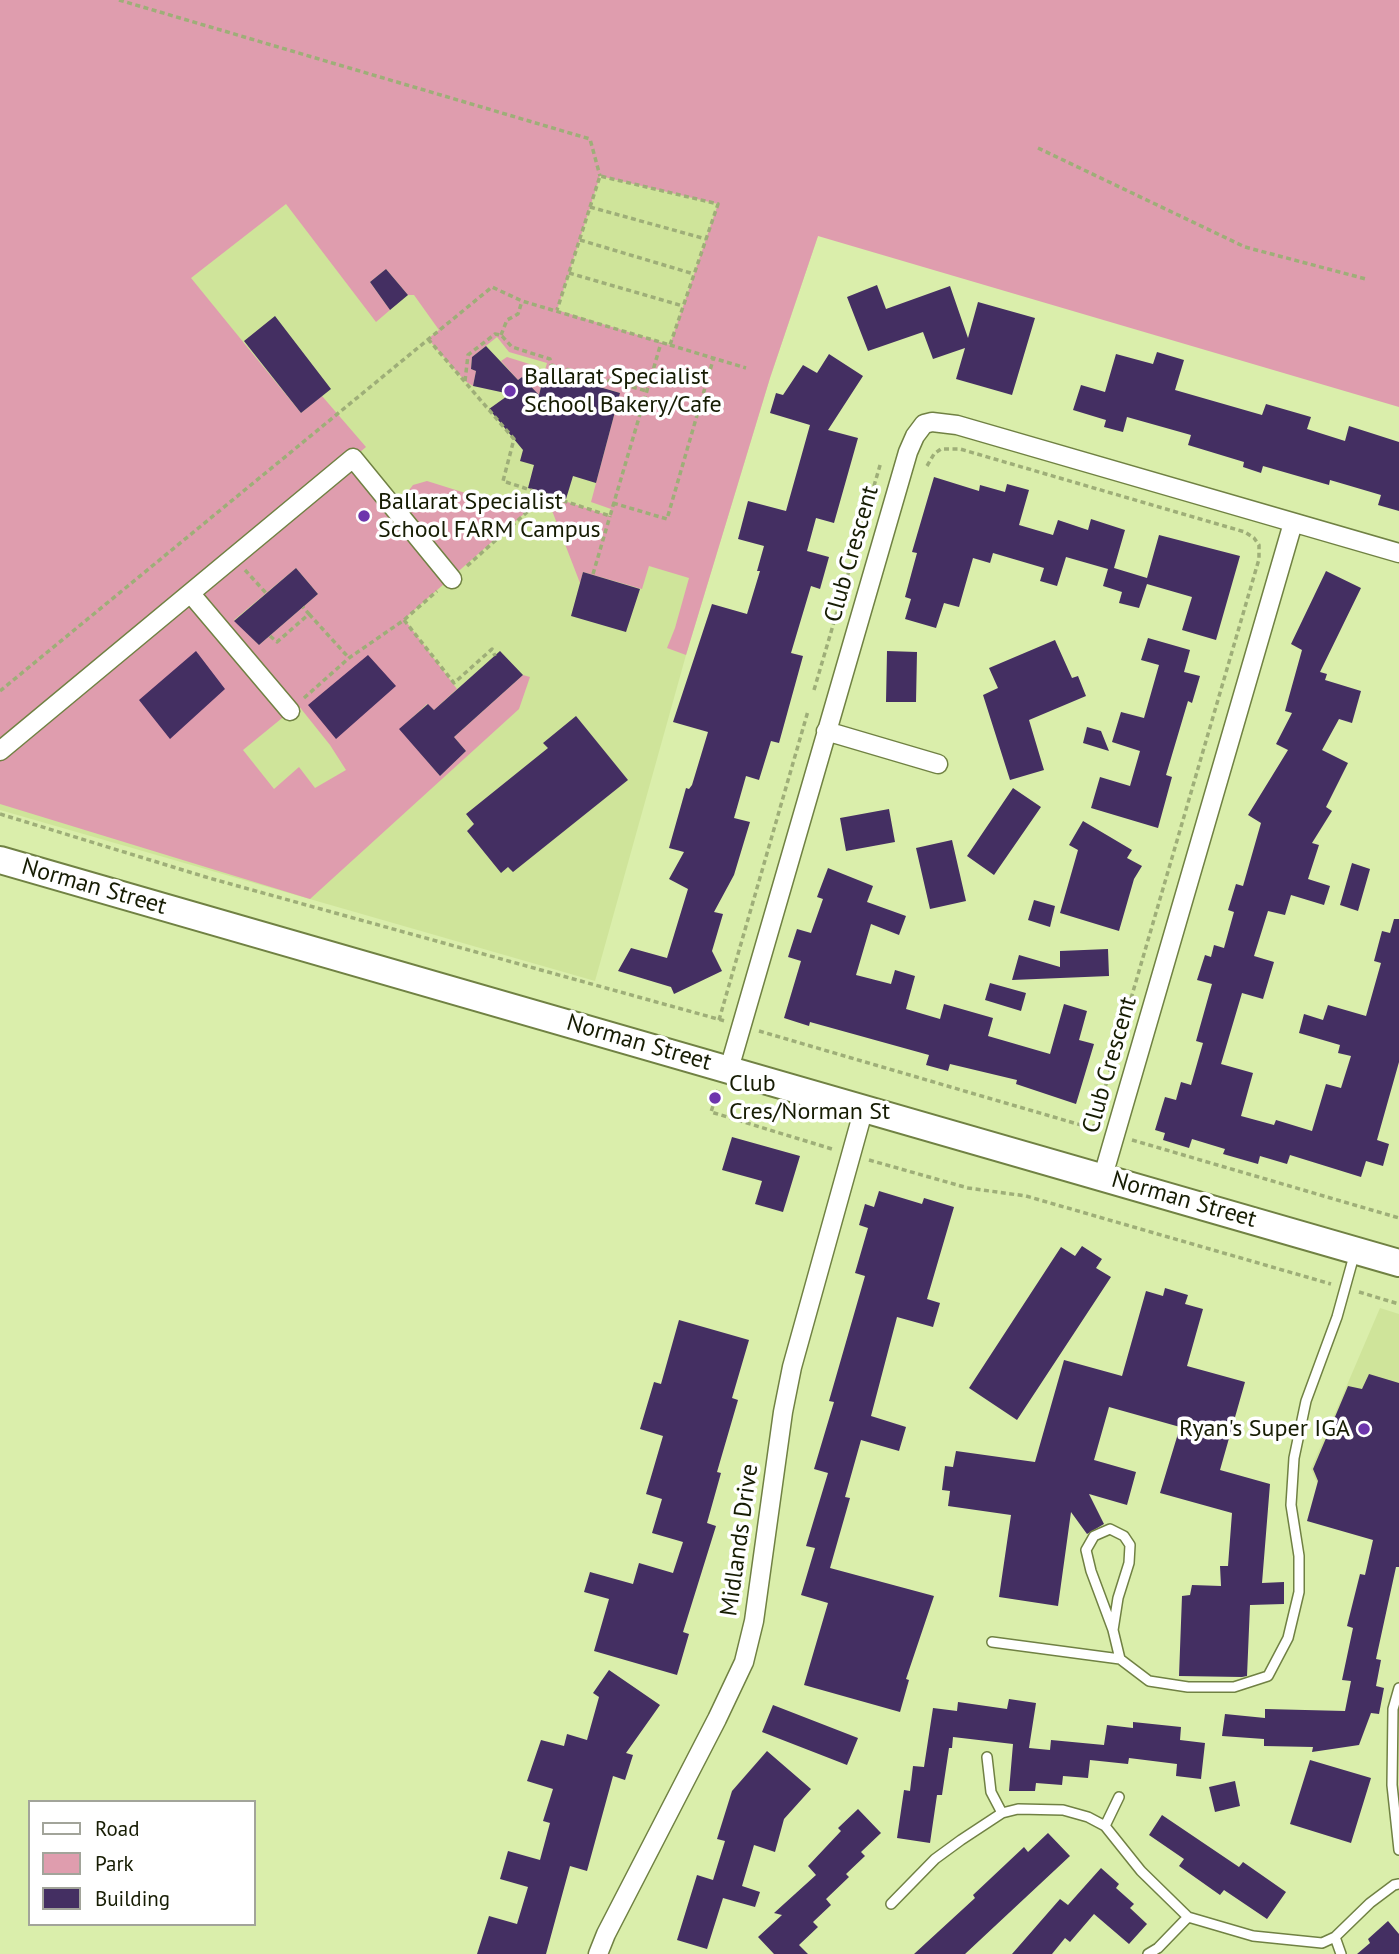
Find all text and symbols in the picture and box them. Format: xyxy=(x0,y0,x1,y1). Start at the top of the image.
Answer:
place label: Ballarat Specialist School Bakery/Cafe xyxy=(524,363,722,419)
marker: Ballarat Specialist School Bakery/Cafe xyxy=(502,383,518,399)
street label: Club Crescent xyxy=(819,483,885,625)
place label: Ballarat Specialist School FARM Campus xyxy=(378,488,601,544)
marker: Ballarat Specialist School FARM Campus xyxy=(356,508,372,524)
street label: Norman Street xyxy=(18,853,170,921)
street label: Club Crescent xyxy=(1077,994,1143,1136)
street label: Norman Street xyxy=(563,1009,715,1077)
place label: Club Cres/Norman St xyxy=(729,1070,890,1126)
marker: Club Cres/Norman St xyxy=(707,1090,723,1106)
street label: Norman Street xyxy=(1108,1166,1260,1234)
place label: Ryan's Super IGA xyxy=(1179,1415,1350,1443)
marker: Ryan's Super IGA xyxy=(1356,1421,1372,1437)
street label: Midlands Drive xyxy=(715,1462,765,1618)
legend xyxy=(28,1800,256,1926)
text: Road xyxy=(95,1815,139,1842)
text: Park xyxy=(95,1850,134,1877)
text: Building xyxy=(95,1885,170,1912)

